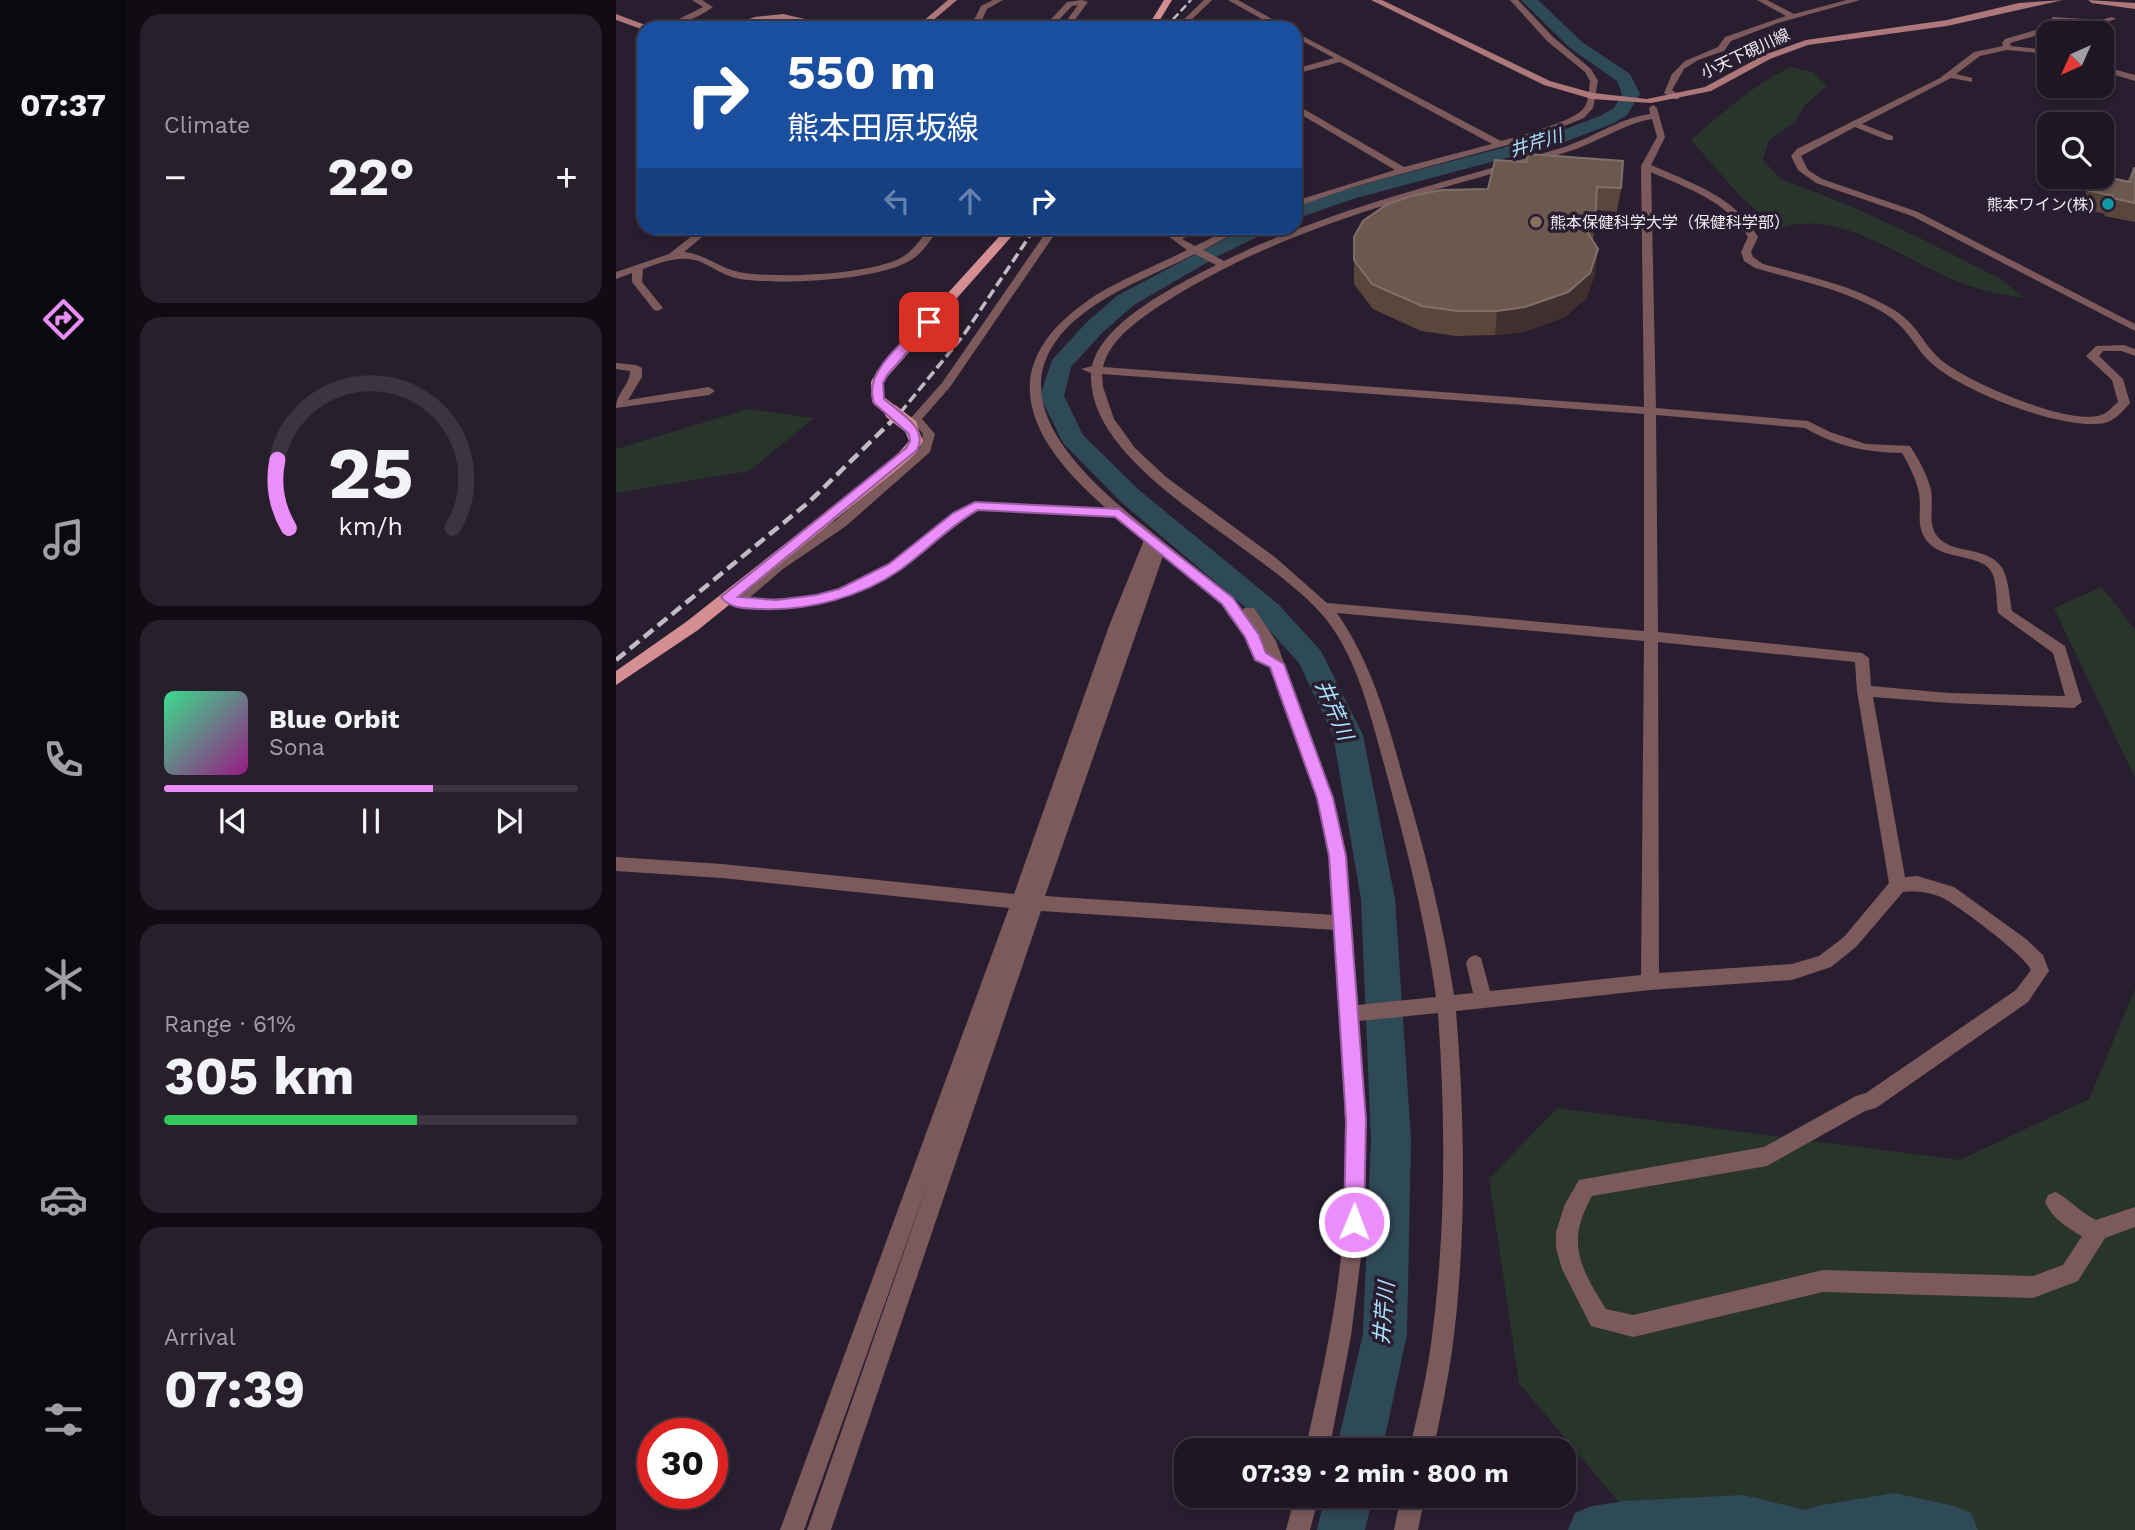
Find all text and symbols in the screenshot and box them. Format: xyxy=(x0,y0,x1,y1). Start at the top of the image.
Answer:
north arrow xyxy=(2037,21,2114,98)
map controls xyxy=(2037,21,2114,189)
street label: 小天下硯川線 xyxy=(1698,25,1793,82)
text: 550 m xyxy=(787,43,936,101)
icon: right xyxy=(672,49,763,140)
text: 07:37 xyxy=(20,86,106,124)
text: 熊本田原坂線 xyxy=(787,109,979,147)
text: Climate xyxy=(164,112,250,139)
button: search xyxy=(2037,112,2114,189)
water label: 井芹川 xyxy=(1507,124,1567,160)
text: 22° xyxy=(327,147,415,208)
text: − xyxy=(164,155,187,199)
text: + xyxy=(555,155,578,199)
icon: left xyxy=(878,182,916,220)
icon: ahead xyxy=(951,182,989,220)
icon: right xyxy=(1024,182,1062,220)
place label: 熊本ワイン(株) xyxy=(1987,195,2094,214)
marker: 熊本ワイン(株) xyxy=(2100,196,2116,212)
place label: 熊本保健科学大学（保健科学部） xyxy=(1550,213,1790,232)
marker: 熊本保健科学大学（保健科学部） xyxy=(1528,214,1544,230)
pin xyxy=(899,292,959,352)
icon: directions xyxy=(39,295,88,344)
icon: arrive xyxy=(910,303,948,341)
text: 25 xyxy=(328,430,414,516)
text: km/h xyxy=(339,512,403,541)
icon: music xyxy=(39,515,88,564)
water label: 井芹川 xyxy=(1311,676,1359,746)
text: Blue Orbit xyxy=(269,704,399,734)
text: Sona xyxy=(269,734,325,761)
icon: phone xyxy=(39,735,88,784)
icon: previous xyxy=(214,802,252,840)
icon: pause xyxy=(352,802,390,840)
icon: next xyxy=(490,802,528,840)
icon: climate xyxy=(39,955,88,1004)
text: Range · 61% xyxy=(164,1011,296,1038)
text: 305 km xyxy=(164,1046,354,1107)
icon: car xyxy=(39,1175,88,1224)
position arrow xyxy=(1317,1185,1391,1259)
water label: 井芹川 xyxy=(1368,1278,1399,1345)
text: Arrival xyxy=(164,1324,236,1351)
text: 07:39 xyxy=(164,1359,305,1420)
icon: filters xyxy=(39,1395,88,1444)
speed limit sign: 30 xyxy=(637,1418,728,1509)
text: 07:39 · 2 min · 800 m xyxy=(1241,1458,1509,1488)

